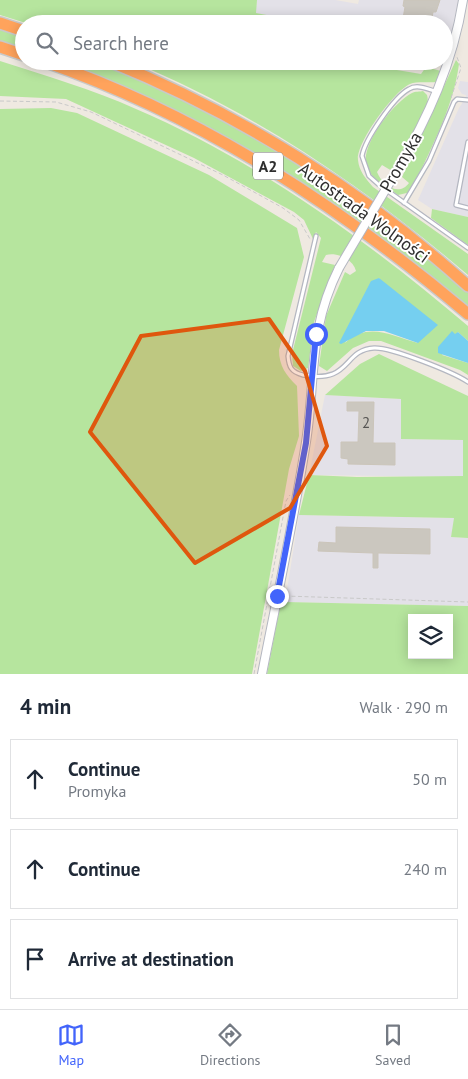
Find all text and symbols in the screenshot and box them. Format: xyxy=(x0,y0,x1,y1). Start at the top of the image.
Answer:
search box xyxy=(15,15,453,70)
icon: search xyxy=(33,29,61,57)
text: Search here xyxy=(73,31,169,55)
street label: Promyka xyxy=(374,128,427,196)
road number: A2 xyxy=(253,153,283,180)
street label: Autostrada Wolności xyxy=(294,157,434,268)
route start xyxy=(305,323,328,346)
house number: 2 xyxy=(362,413,370,432)
route end xyxy=(266,585,289,608)
map controls xyxy=(408,614,453,659)
button: layers xyxy=(408,614,453,659)
text: 4 min xyxy=(20,693,71,720)
text: Walk · 290 m xyxy=(359,697,448,717)
text: Continue xyxy=(68,757,140,781)
icon: ahead xyxy=(21,765,49,793)
text: 50 m xyxy=(412,769,447,789)
text: Promyka xyxy=(68,781,126,801)
icon: ahead xyxy=(21,855,49,883)
text: Continue xyxy=(68,857,140,881)
text: 240 m xyxy=(404,859,447,879)
icon: arrive xyxy=(21,945,49,973)
text: Arrive at destination xyxy=(68,947,234,971)
tab: Map xyxy=(57,1021,85,1069)
tab: Directions xyxy=(200,1021,260,1069)
tab: Saved xyxy=(375,1021,411,1069)

